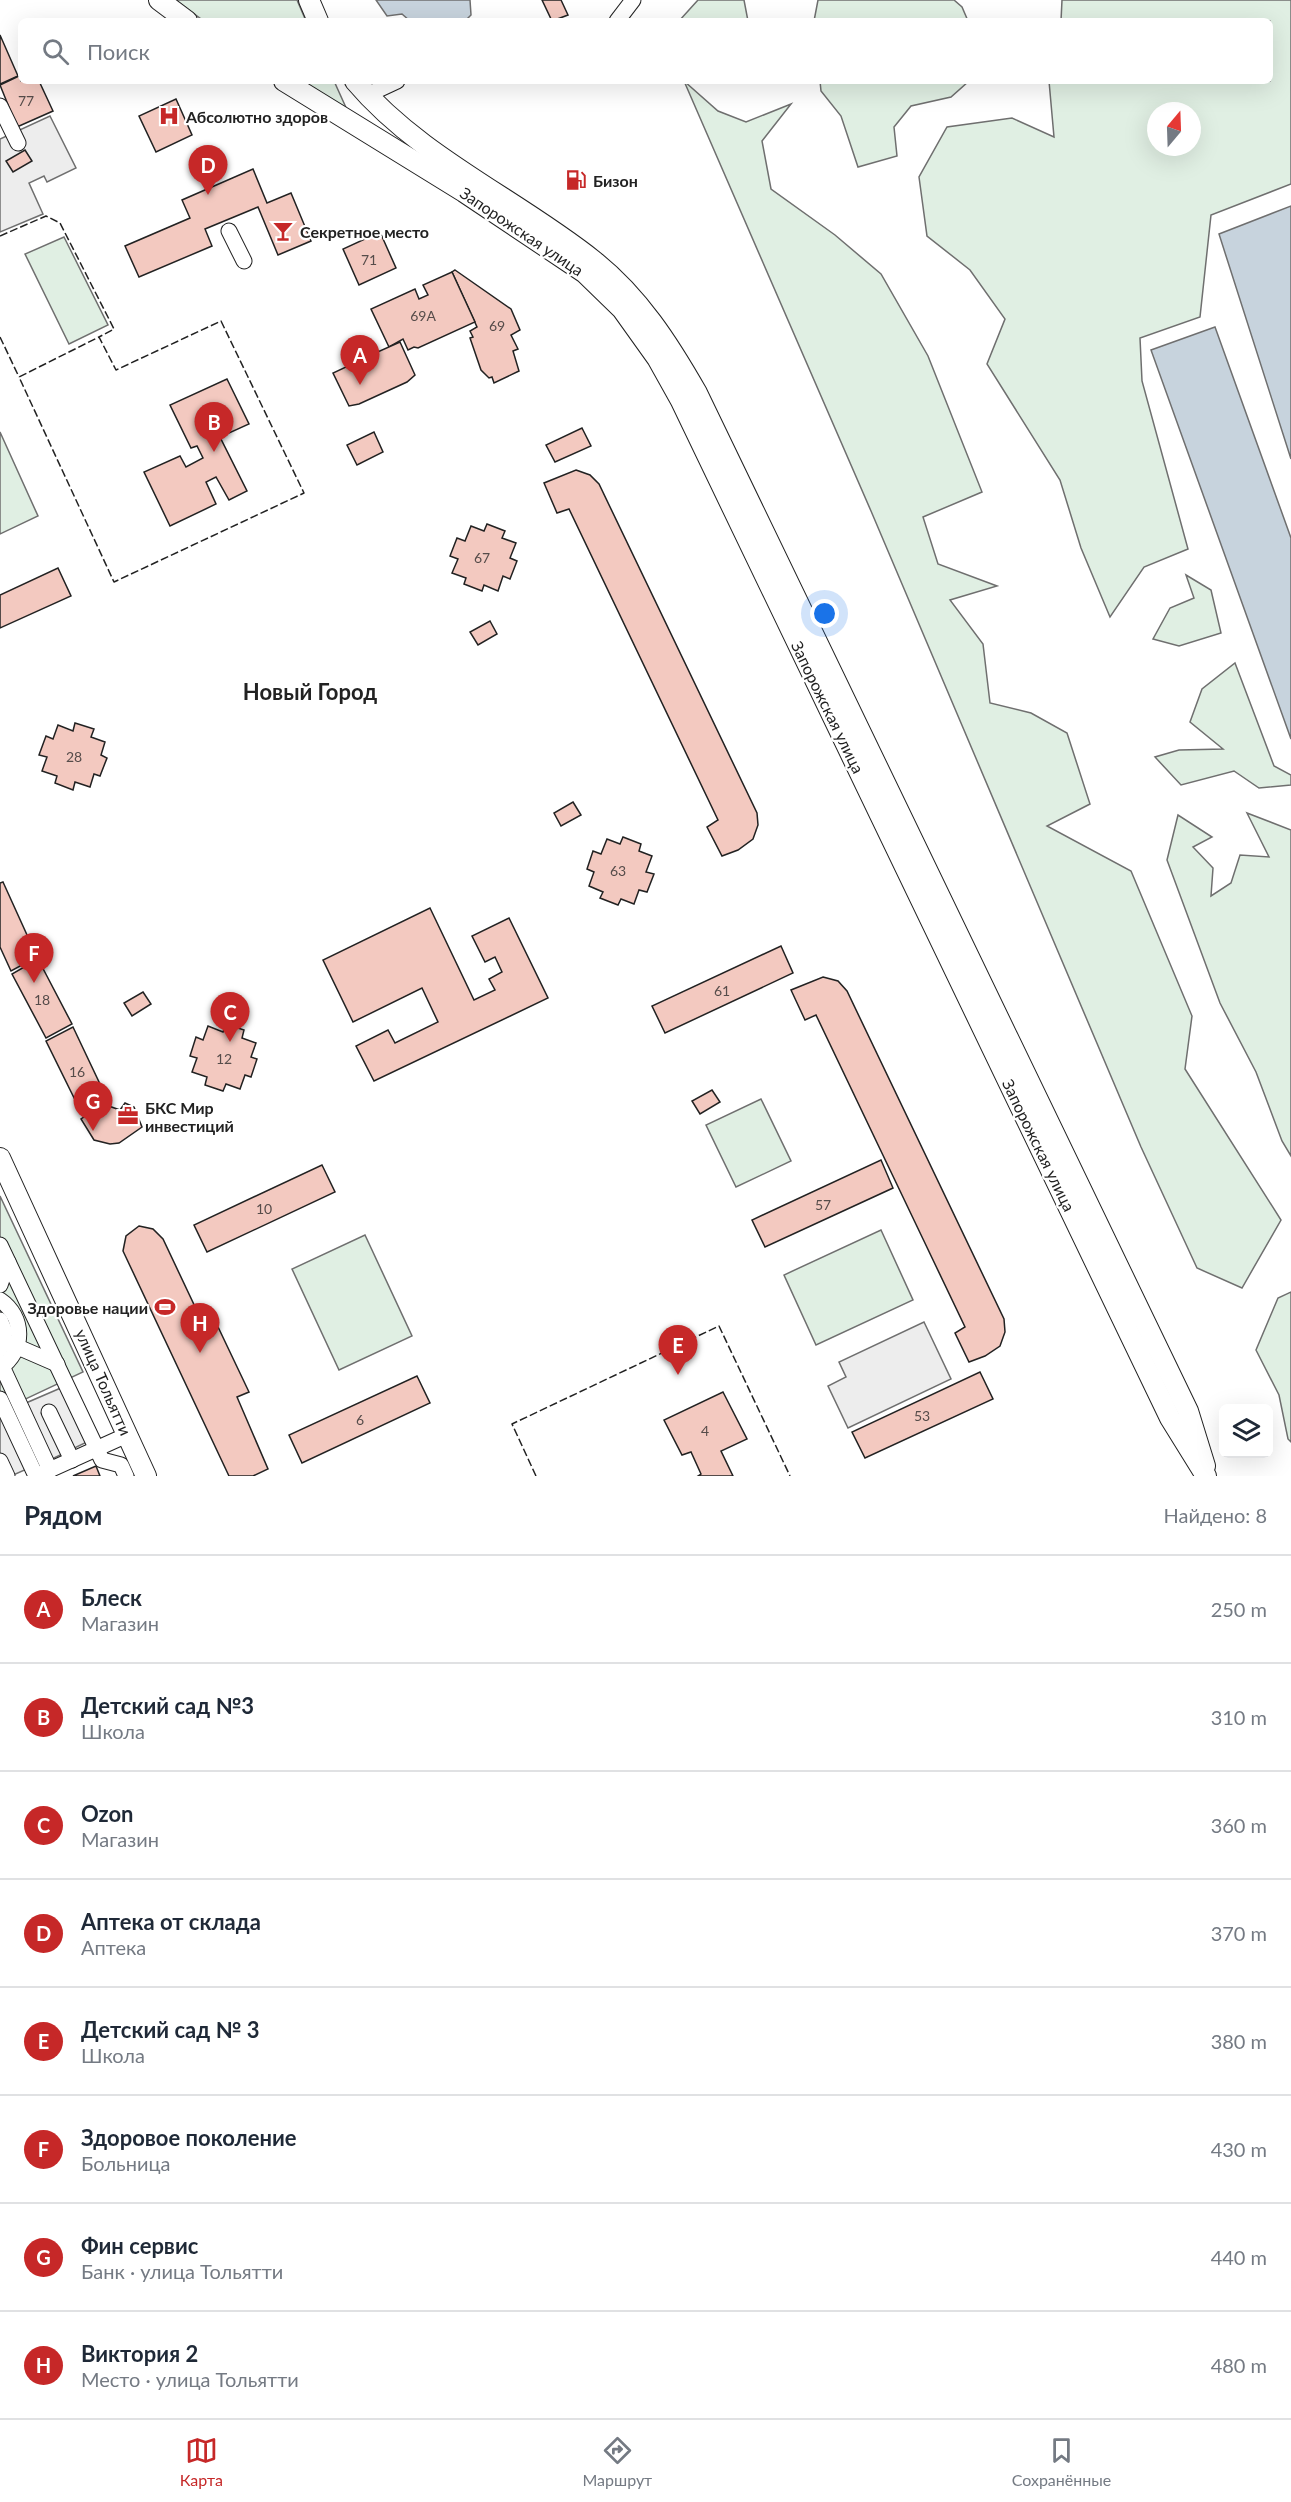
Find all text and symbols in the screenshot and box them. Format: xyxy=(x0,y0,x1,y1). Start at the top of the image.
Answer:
search box xyxy=(18,18,1273,84)
icon: search xyxy=(39,35,72,68)
text: Поиск xyxy=(87,38,150,65)
house number: 77 xyxy=(18,92,34,109)
north arrow xyxy=(1147,102,1201,156)
hospital icon: Абсолютно здоров xyxy=(157,104,181,128)
place label: Абсолютно здоров xyxy=(185,107,328,126)
pin: D xyxy=(188,146,228,195)
fuel station icon: Бизон xyxy=(564,168,588,192)
place label: Бизон xyxy=(593,171,638,190)
street label: Запорожская улица xyxy=(457,183,587,279)
bar icon: Секретное место xyxy=(271,219,295,243)
place label: Секретное место xyxy=(300,222,429,241)
house number: 71 xyxy=(361,251,377,268)
house number: 69А xyxy=(410,307,436,324)
house number: 69 xyxy=(489,317,505,334)
pin: A xyxy=(340,336,380,385)
pin: B xyxy=(194,402,234,452)
house number: 67 xyxy=(474,549,490,566)
your location xyxy=(810,599,839,628)
street label: Запорожская улица xyxy=(788,638,868,776)
district label: Новый Город xyxy=(243,678,377,705)
house number: 28 xyxy=(66,748,82,765)
house number: 63 xyxy=(610,862,626,879)
pin: F xyxy=(15,934,54,983)
house number: 61 xyxy=(714,982,730,999)
house number: 18 xyxy=(34,991,50,1008)
pin: C xyxy=(210,992,250,1042)
house number: 12 xyxy=(216,1050,232,1067)
house number: 16 xyxy=(69,1063,85,1080)
street label: Запорожская улица xyxy=(999,1076,1079,1214)
pin: G xyxy=(74,1082,112,1131)
place label: БКС Мир инвестиций xyxy=(145,1098,234,1135)
office icon: БКС Мир инвестиций xyxy=(116,1104,140,1128)
house number: 57 xyxy=(815,1196,831,1213)
house number: 10 xyxy=(256,1200,272,1217)
sports icon: Здоровье нации xyxy=(153,1295,177,1319)
place label: Здоровье нации xyxy=(28,1298,148,1317)
pin: H xyxy=(180,1304,220,1353)
street label: улица Тольятти xyxy=(72,1326,136,1438)
pin: E xyxy=(658,1326,698,1375)
map controls xyxy=(1219,1404,1273,1458)
button: layers xyxy=(1219,1404,1273,1458)
house number: 53 xyxy=(914,1407,930,1424)
house number: 6 xyxy=(356,1411,364,1428)
house number: 4 xyxy=(701,1422,709,1439)
text: Рядом xyxy=(24,1499,102,1531)
text: Найдено: 8 xyxy=(1164,1503,1267,1527)
text: Блеск xyxy=(81,1584,142,1611)
text: A xyxy=(37,1597,50,1621)
text: 250 m xyxy=(1211,1597,1267,1621)
text: Магазин xyxy=(81,1611,159,1635)
text: Детский сад №3 xyxy=(81,1692,254,1719)
text: B xyxy=(37,1705,50,1729)
text: 310 m xyxy=(1211,1705,1267,1729)
text: Школа xyxy=(81,1719,145,1743)
text: Ozon xyxy=(81,1800,134,1827)
text: C xyxy=(37,1813,50,1837)
text: 360 m xyxy=(1211,1813,1267,1837)
text: Магазин xyxy=(81,1827,159,1851)
text: Аптека от склада xyxy=(81,1908,261,1935)
text: D xyxy=(36,1921,51,1945)
text: 370 m xyxy=(1211,1921,1267,1945)
text: Аптека xyxy=(81,1935,146,1959)
text: Детский сад № 3 xyxy=(81,2016,259,2043)
text: E xyxy=(38,2029,49,2053)
text: 380 m xyxy=(1211,2029,1267,2053)
text: Школа xyxy=(81,2043,145,2067)
text: Здоровое поколение xyxy=(81,2124,297,2151)
text: F xyxy=(38,2137,49,2161)
text: 430 m xyxy=(1211,2137,1267,2161)
text: Больница xyxy=(81,2151,170,2175)
text: Фин сервис xyxy=(81,2232,198,2259)
text: G xyxy=(36,2245,51,2269)
text: 440 m xyxy=(1211,2245,1267,2269)
text: Банк · улица Тольятти xyxy=(81,2259,283,2283)
text: Виктория 2 xyxy=(81,2340,198,2367)
text: H xyxy=(36,2353,51,2377)
text: 480 m xyxy=(1211,2353,1267,2377)
text: Место · улица Тольятти xyxy=(81,2367,299,2391)
tab: Карта xyxy=(180,2434,223,2489)
tab: Маршрут xyxy=(582,2434,652,2489)
tab: Сохранённые xyxy=(1012,2434,1111,2489)

